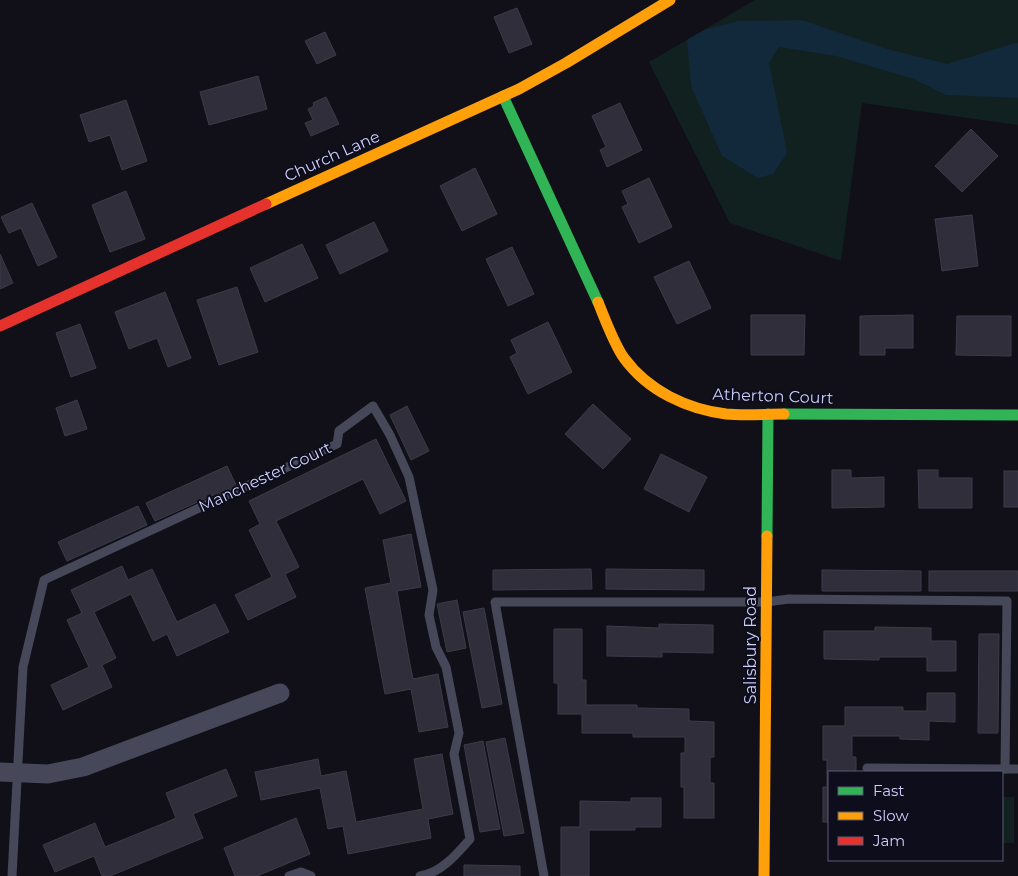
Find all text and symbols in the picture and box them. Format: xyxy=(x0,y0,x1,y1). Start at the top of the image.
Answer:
street label: Church Lane xyxy=(281,127,383,185)
street label: Atherton Court xyxy=(712,384,834,408)
street label: Manchester Court xyxy=(196,438,335,516)
street label: Salisbury Road xyxy=(741,586,760,704)
legend xyxy=(828,771,1003,861)
text: Fast xyxy=(873,781,904,800)
text: Slow xyxy=(873,806,909,825)
text: Jam xyxy=(872,831,905,850)

